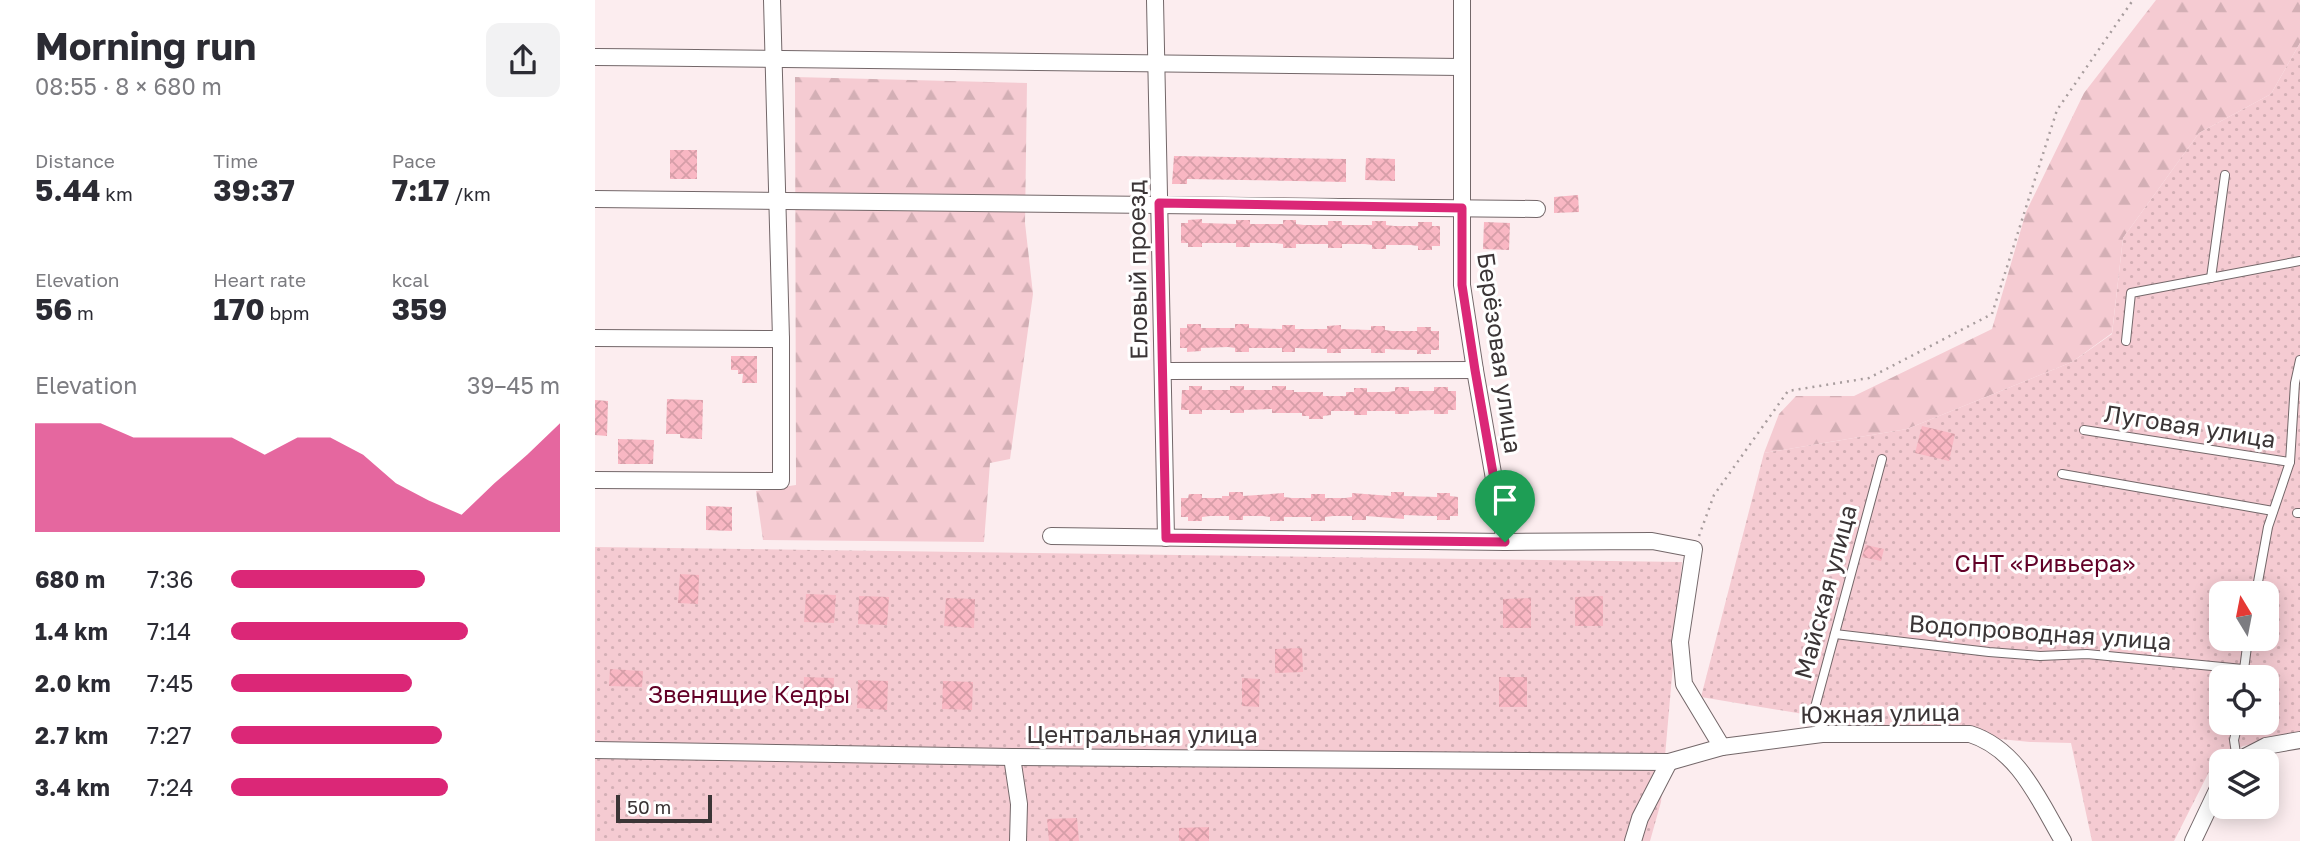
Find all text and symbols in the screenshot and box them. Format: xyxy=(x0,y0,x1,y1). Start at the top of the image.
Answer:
text: Morning run xyxy=(35,23,256,68)
button: share xyxy=(486,23,560,97)
text: 08:55 · 8 × 680 m xyxy=(35,72,222,100)
text: Distance xyxy=(35,149,115,172)
text: Time xyxy=(213,149,258,172)
text: Pace xyxy=(392,149,436,172)
text: 5.44 xyxy=(35,172,100,208)
text: 39:37 xyxy=(213,172,295,208)
text: 7:17 xyxy=(392,172,449,208)
street label: Еловый проезд xyxy=(1120,180,1153,360)
text: km xyxy=(100,182,133,205)
text: /km xyxy=(449,182,491,205)
street label: Берёзовая улица xyxy=(1472,250,1529,455)
text: Elevation xyxy=(35,268,120,291)
text: Heart rate xyxy=(213,268,306,291)
text: kcal xyxy=(392,268,429,291)
text: 56 xyxy=(35,291,72,327)
text: 170 xyxy=(213,291,265,327)
text: 359 xyxy=(392,291,447,327)
text: m xyxy=(72,301,94,324)
text: bpm xyxy=(265,301,310,324)
text: Elevation xyxy=(35,371,137,399)
text: 39–45 m xyxy=(467,371,560,399)
street label: Луговая улица xyxy=(2103,398,2278,453)
pin xyxy=(1475,470,1535,542)
icon: arrive xyxy=(1486,481,1524,519)
street label: Майская улица xyxy=(1787,501,1862,682)
park label: СНТ «Ривьера» xyxy=(1955,548,2135,577)
text: 680 m xyxy=(35,565,105,593)
text: 7:36 xyxy=(147,565,193,593)
north arrow xyxy=(2209,581,2279,651)
map controls xyxy=(2209,581,2279,819)
street label: Водопроводная улица xyxy=(1908,608,2172,655)
text: 1.4 km xyxy=(35,617,108,645)
text: 7:14 xyxy=(147,617,191,645)
button: locate xyxy=(2209,665,2279,735)
text: 2.0 km xyxy=(35,669,111,697)
text: 7:45 xyxy=(147,669,193,697)
park label: Звенящие Кедры xyxy=(648,679,850,708)
street label: Южная улица xyxy=(1800,697,1960,728)
street label: Центральная улица xyxy=(1026,719,1258,748)
text: 2.7 km xyxy=(35,721,108,749)
text: 7:27 xyxy=(147,721,192,749)
button: layers xyxy=(2209,749,2279,819)
text: 3.4 km xyxy=(35,773,110,801)
text: 7:24 xyxy=(147,773,193,801)
scale bar xyxy=(616,792,712,824)
text: 50 m xyxy=(627,795,671,818)

